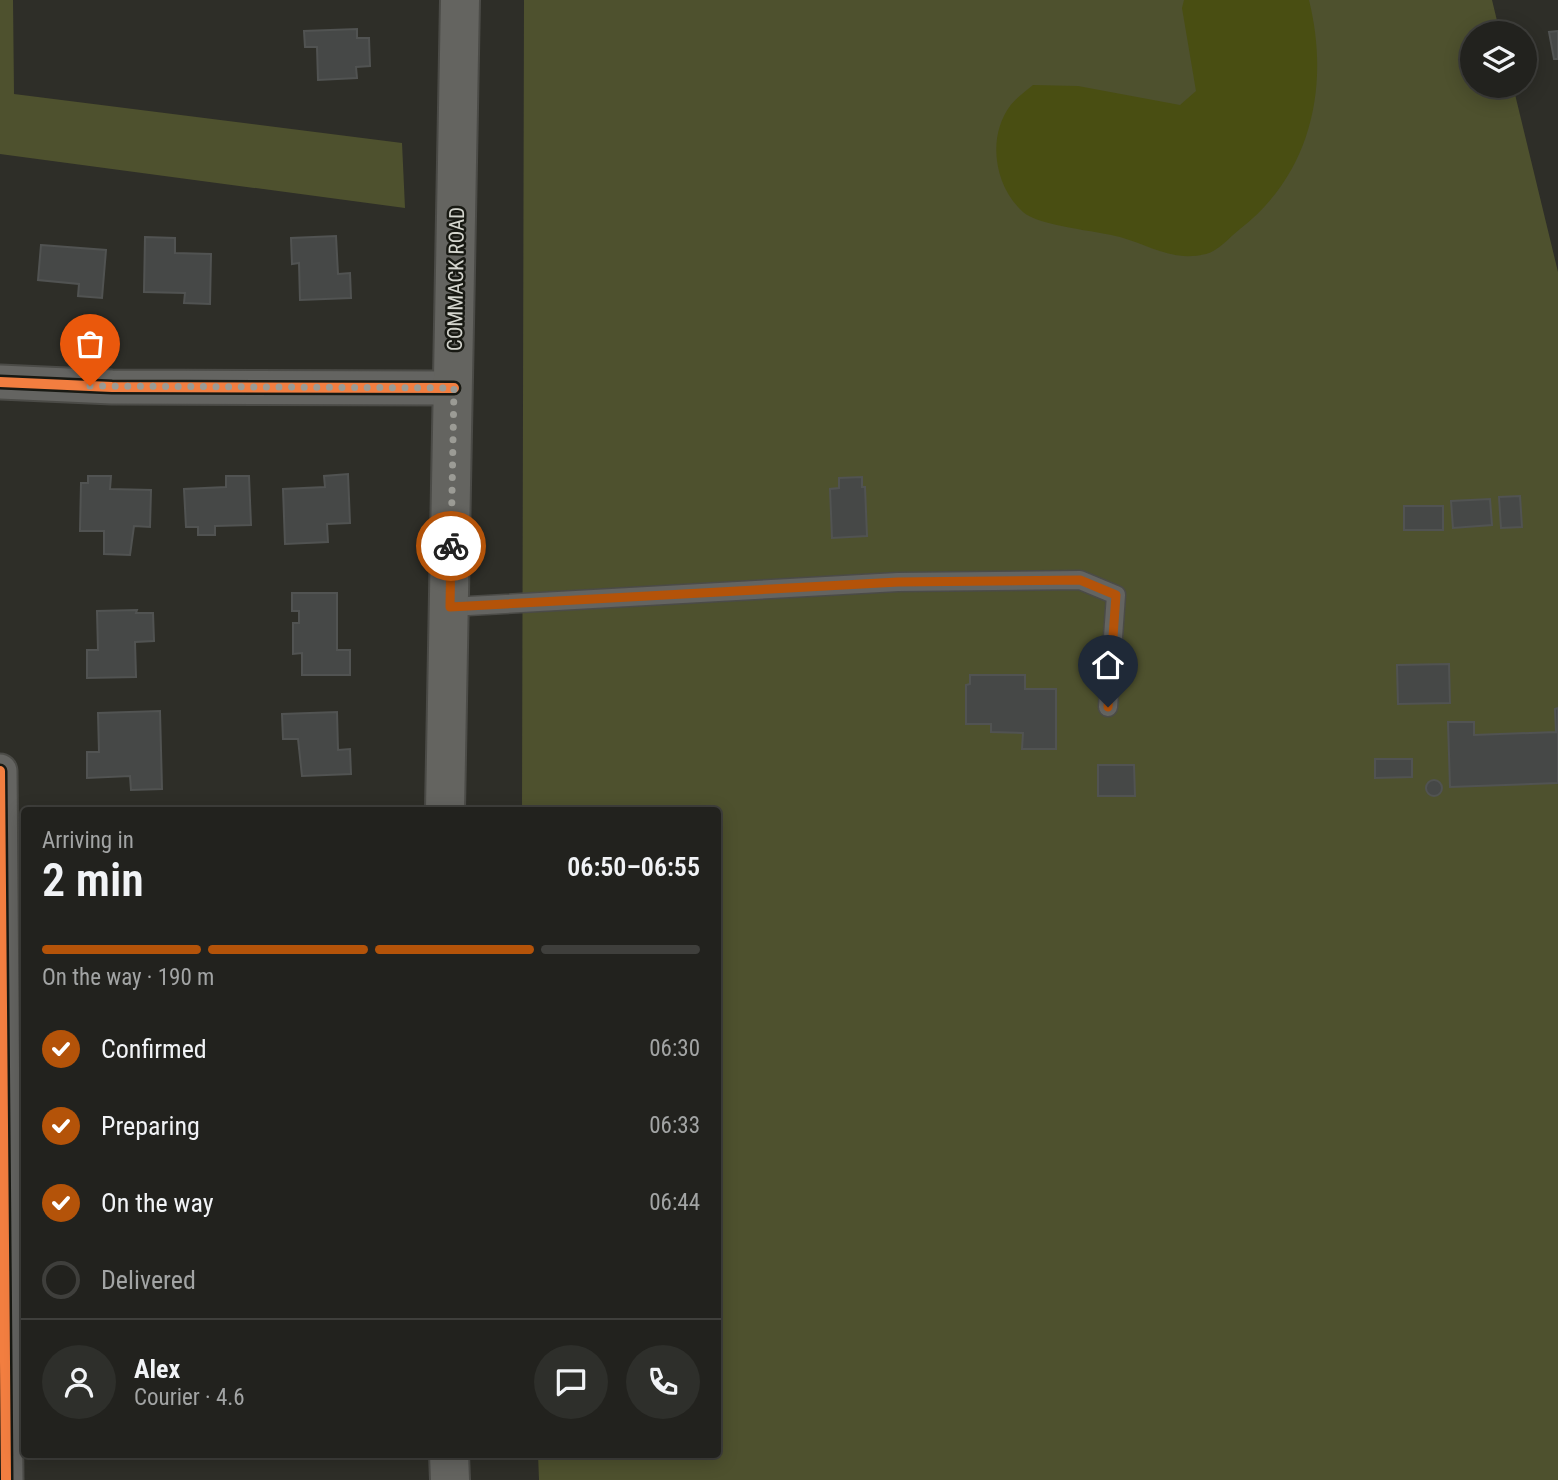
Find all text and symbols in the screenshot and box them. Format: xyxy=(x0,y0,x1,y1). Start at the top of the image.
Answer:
map controls xyxy=(1460,21,1537,98)
button: layers xyxy=(1460,21,1537,98)
street label: COMMACK ROAD xyxy=(443,207,469,351)
pin xyxy=(60,314,120,386)
icon: bag xyxy=(71,325,109,363)
courier xyxy=(416,511,486,581)
icon: bike xyxy=(432,527,470,565)
pin xyxy=(1078,635,1138,707)
icon: home xyxy=(1089,646,1127,684)
text: Arriving in xyxy=(42,827,134,854)
text: 06:50–06:55 xyxy=(567,852,700,882)
text: 2 min xyxy=(42,853,144,907)
text: On the way · 190 m xyxy=(42,964,214,991)
icon: check xyxy=(42,1030,80,1068)
text: Confirmed xyxy=(101,1034,207,1064)
text: 06:30 xyxy=(649,1035,700,1062)
icon: check xyxy=(42,1107,80,1145)
text: Preparing xyxy=(101,1111,200,1141)
text: 06:33 xyxy=(649,1112,700,1139)
icon: check xyxy=(42,1184,80,1222)
text: On the way xyxy=(101,1188,214,1218)
text: 06:44 xyxy=(649,1189,700,1216)
text: Delivered xyxy=(101,1265,196,1295)
button: person xyxy=(42,1345,116,1419)
button: chat xyxy=(534,1345,608,1419)
button: phone xyxy=(626,1345,700,1419)
text: Alex xyxy=(134,1354,180,1384)
text: Courier · 4.6 xyxy=(134,1384,245,1411)

